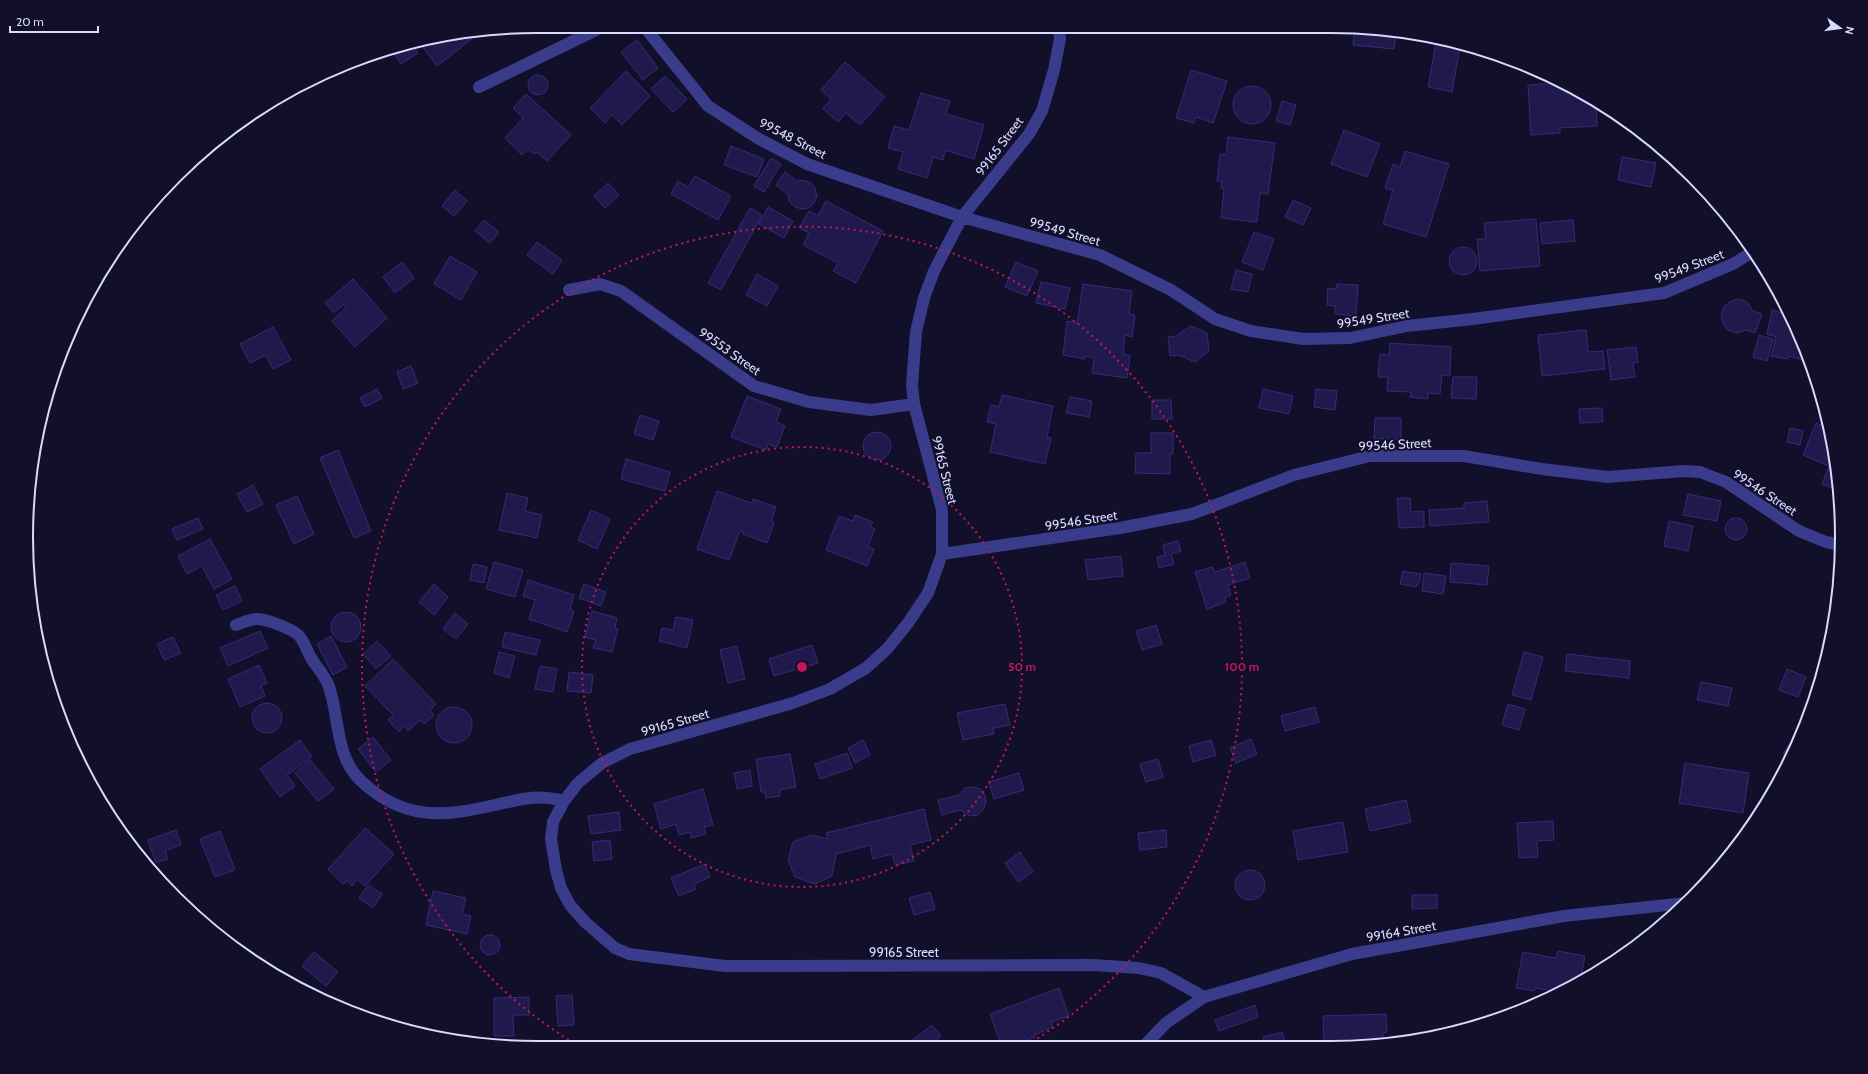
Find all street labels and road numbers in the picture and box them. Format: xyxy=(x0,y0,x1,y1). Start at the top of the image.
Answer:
street label: 99165 Street xyxy=(972,113,1027,179)
street label: 99548 Street xyxy=(757,114,830,162)
street label: 99549 Street xyxy=(1028,213,1103,249)
street label: 99549 Street xyxy=(1652,245,1727,287)
street label: 99549 Street xyxy=(1336,304,1411,332)
street label: 99553 Street xyxy=(696,324,765,379)
street label: 99165 Street xyxy=(929,434,961,506)
street label: 99546 Street xyxy=(1358,434,1432,454)
street label: 99546 Street xyxy=(1730,465,1800,519)
street label: 99546 Street xyxy=(1044,506,1119,534)
street label: 99165 Street xyxy=(639,705,711,739)
street label: 99164 Street xyxy=(1365,917,1438,945)
street label: 99165 Street xyxy=(869,944,939,960)

